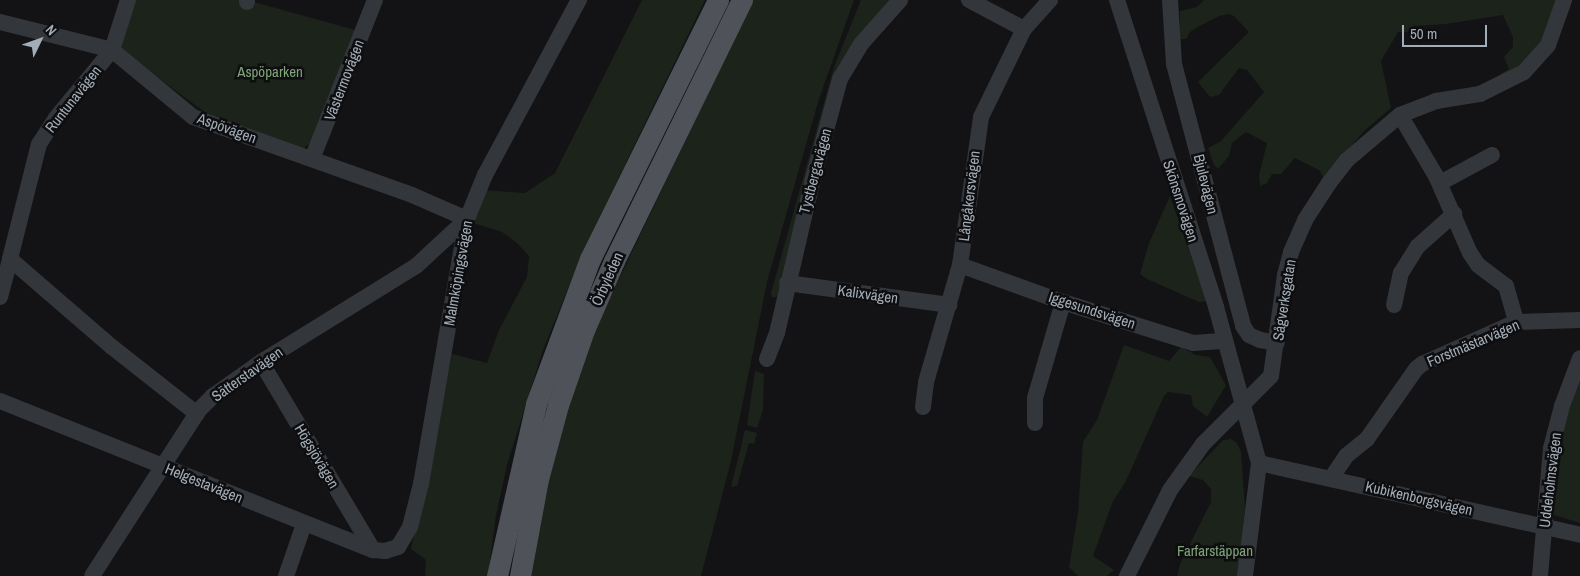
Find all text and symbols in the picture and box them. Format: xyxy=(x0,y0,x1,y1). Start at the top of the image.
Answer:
north arrow xyxy=(15,15,65,65)
scale bar xyxy=(1405,15,1490,47)
text: N xyxy=(42,21,61,39)
text: 50 m xyxy=(1410,23,1437,44)
street label: Västermovägen xyxy=(320,37,368,123)
street label: Runtunavägen xyxy=(41,62,105,136)
park label: Aspöparken xyxy=(237,63,303,81)
street label: Aspövägen xyxy=(195,109,259,147)
street label: Tystbergavägen xyxy=(795,126,835,216)
street label: Långåkersvägen xyxy=(955,150,983,242)
street label: Bjulevägen xyxy=(1190,152,1222,216)
street label: Skönsmovägen xyxy=(1159,158,1203,244)
street label: Malmköpingsvägen xyxy=(440,219,476,327)
street label: Örbyleden xyxy=(587,249,627,309)
street label: Sågverksgatan xyxy=(1269,258,1299,342)
street label: Kalixvägen xyxy=(837,281,899,307)
street label: Iggesundsvägen xyxy=(1046,287,1138,333)
street label: Forstmästarvägen xyxy=(1424,315,1522,371)
street label: Sätterstavägen xyxy=(208,343,286,405)
street label: Högsjövägen xyxy=(291,421,343,491)
street label: Uddeholmsvägen xyxy=(1535,431,1565,529)
street label: Helgestavägen xyxy=(163,459,245,507)
street label: Kubikenborgsvägen xyxy=(1364,477,1474,519)
park label: Farfarstäppan xyxy=(1177,542,1253,560)

